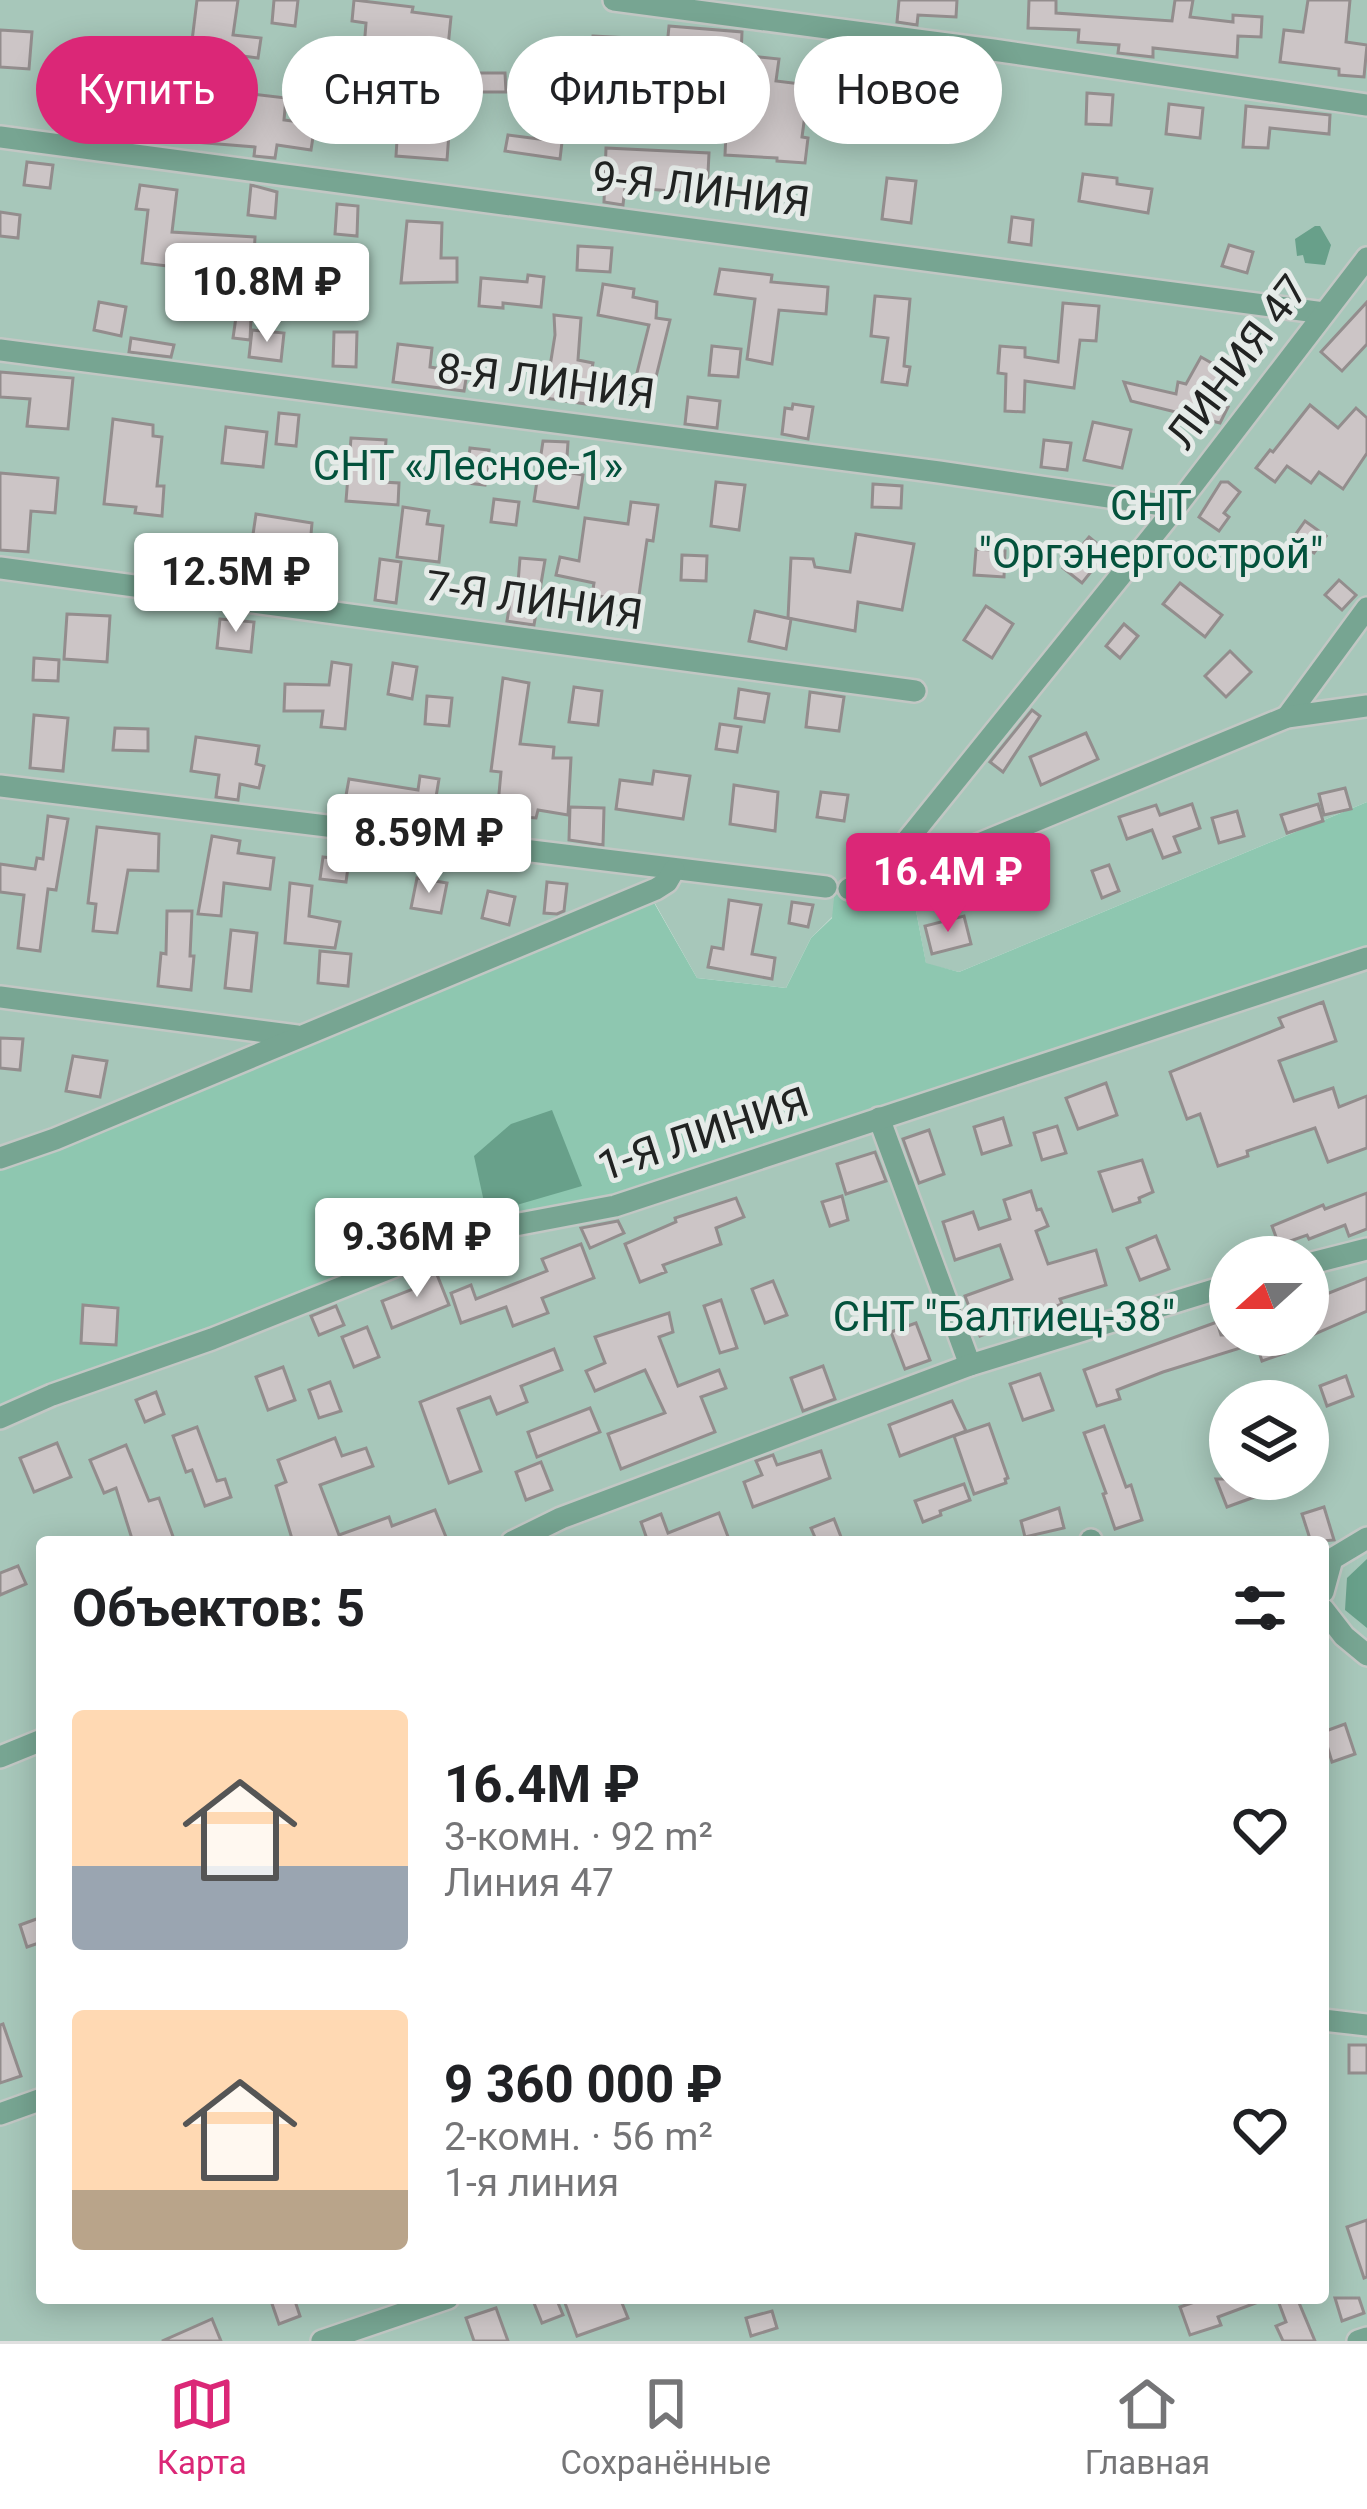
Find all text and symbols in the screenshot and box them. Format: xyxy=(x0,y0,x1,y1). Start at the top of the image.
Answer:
chip: Купить xyxy=(36,36,258,144)
chip: Снять xyxy=(282,36,483,144)
chip: Фильтры xyxy=(507,36,770,144)
chip: Новое xyxy=(794,36,1002,144)
street label: 9-Я ЛИНИЯ xyxy=(589,151,813,227)
pin: 10.8M ₽ xyxy=(156,243,378,345)
text: 10.8M ₽ xyxy=(192,259,342,305)
street label: ЛИНИЯ 47 xyxy=(1156,266,1318,458)
street label: 8-Я ЛИНИЯ xyxy=(434,343,658,419)
park label: СНТ «Лесное-1» xyxy=(313,441,623,490)
park label: СНТ "Оргэнергострой" xyxy=(979,481,1323,578)
pin: 12.5M ₽ xyxy=(125,533,347,635)
text: 12.5M ₽ xyxy=(161,549,311,595)
street label: 7-Я ЛИНИЯ xyxy=(422,561,646,639)
pin: 8.59M ₽ xyxy=(318,794,540,896)
text: 8.59M ₽ xyxy=(354,810,504,856)
pin: 16.4M ₽ xyxy=(837,833,1059,935)
text: 16.4M ₽ xyxy=(873,849,1023,895)
street label: 1-Я ЛИНИЯ xyxy=(591,1077,815,1191)
pin: 9.36M ₽ xyxy=(306,1198,528,1300)
text: 9.36M ₽ xyxy=(342,1214,492,1260)
north arrow xyxy=(1209,1236,1329,1356)
map controls xyxy=(1209,1236,1329,1500)
park label: СНТ "Балтиец-38" xyxy=(833,1292,1175,1341)
button: layers xyxy=(1209,1380,1329,1500)
icon: filters xyxy=(1227,1575,1293,1641)
text: Объектов: 5 xyxy=(72,1579,365,1638)
text: 16.4M ₽ xyxy=(444,1755,640,1814)
icon: home xyxy=(168,1758,312,1902)
icon: heart xyxy=(1227,1797,1293,1863)
text: 3-комн. · 92 m² xyxy=(444,1814,713,1860)
text: Линия 47 xyxy=(444,1860,614,1906)
text: 9 360 000 ₽ xyxy=(444,2055,723,2114)
icon: home xyxy=(168,2058,312,2202)
icon: heart xyxy=(1227,2097,1293,2163)
text: 2-комн. · 56 m² xyxy=(444,2114,713,2160)
text: 1-я линия xyxy=(444,2160,619,2206)
tab: Карта xyxy=(157,2371,247,2482)
tab: Сохранённые xyxy=(560,2371,771,2482)
tab: Главная xyxy=(1085,2371,1210,2482)

